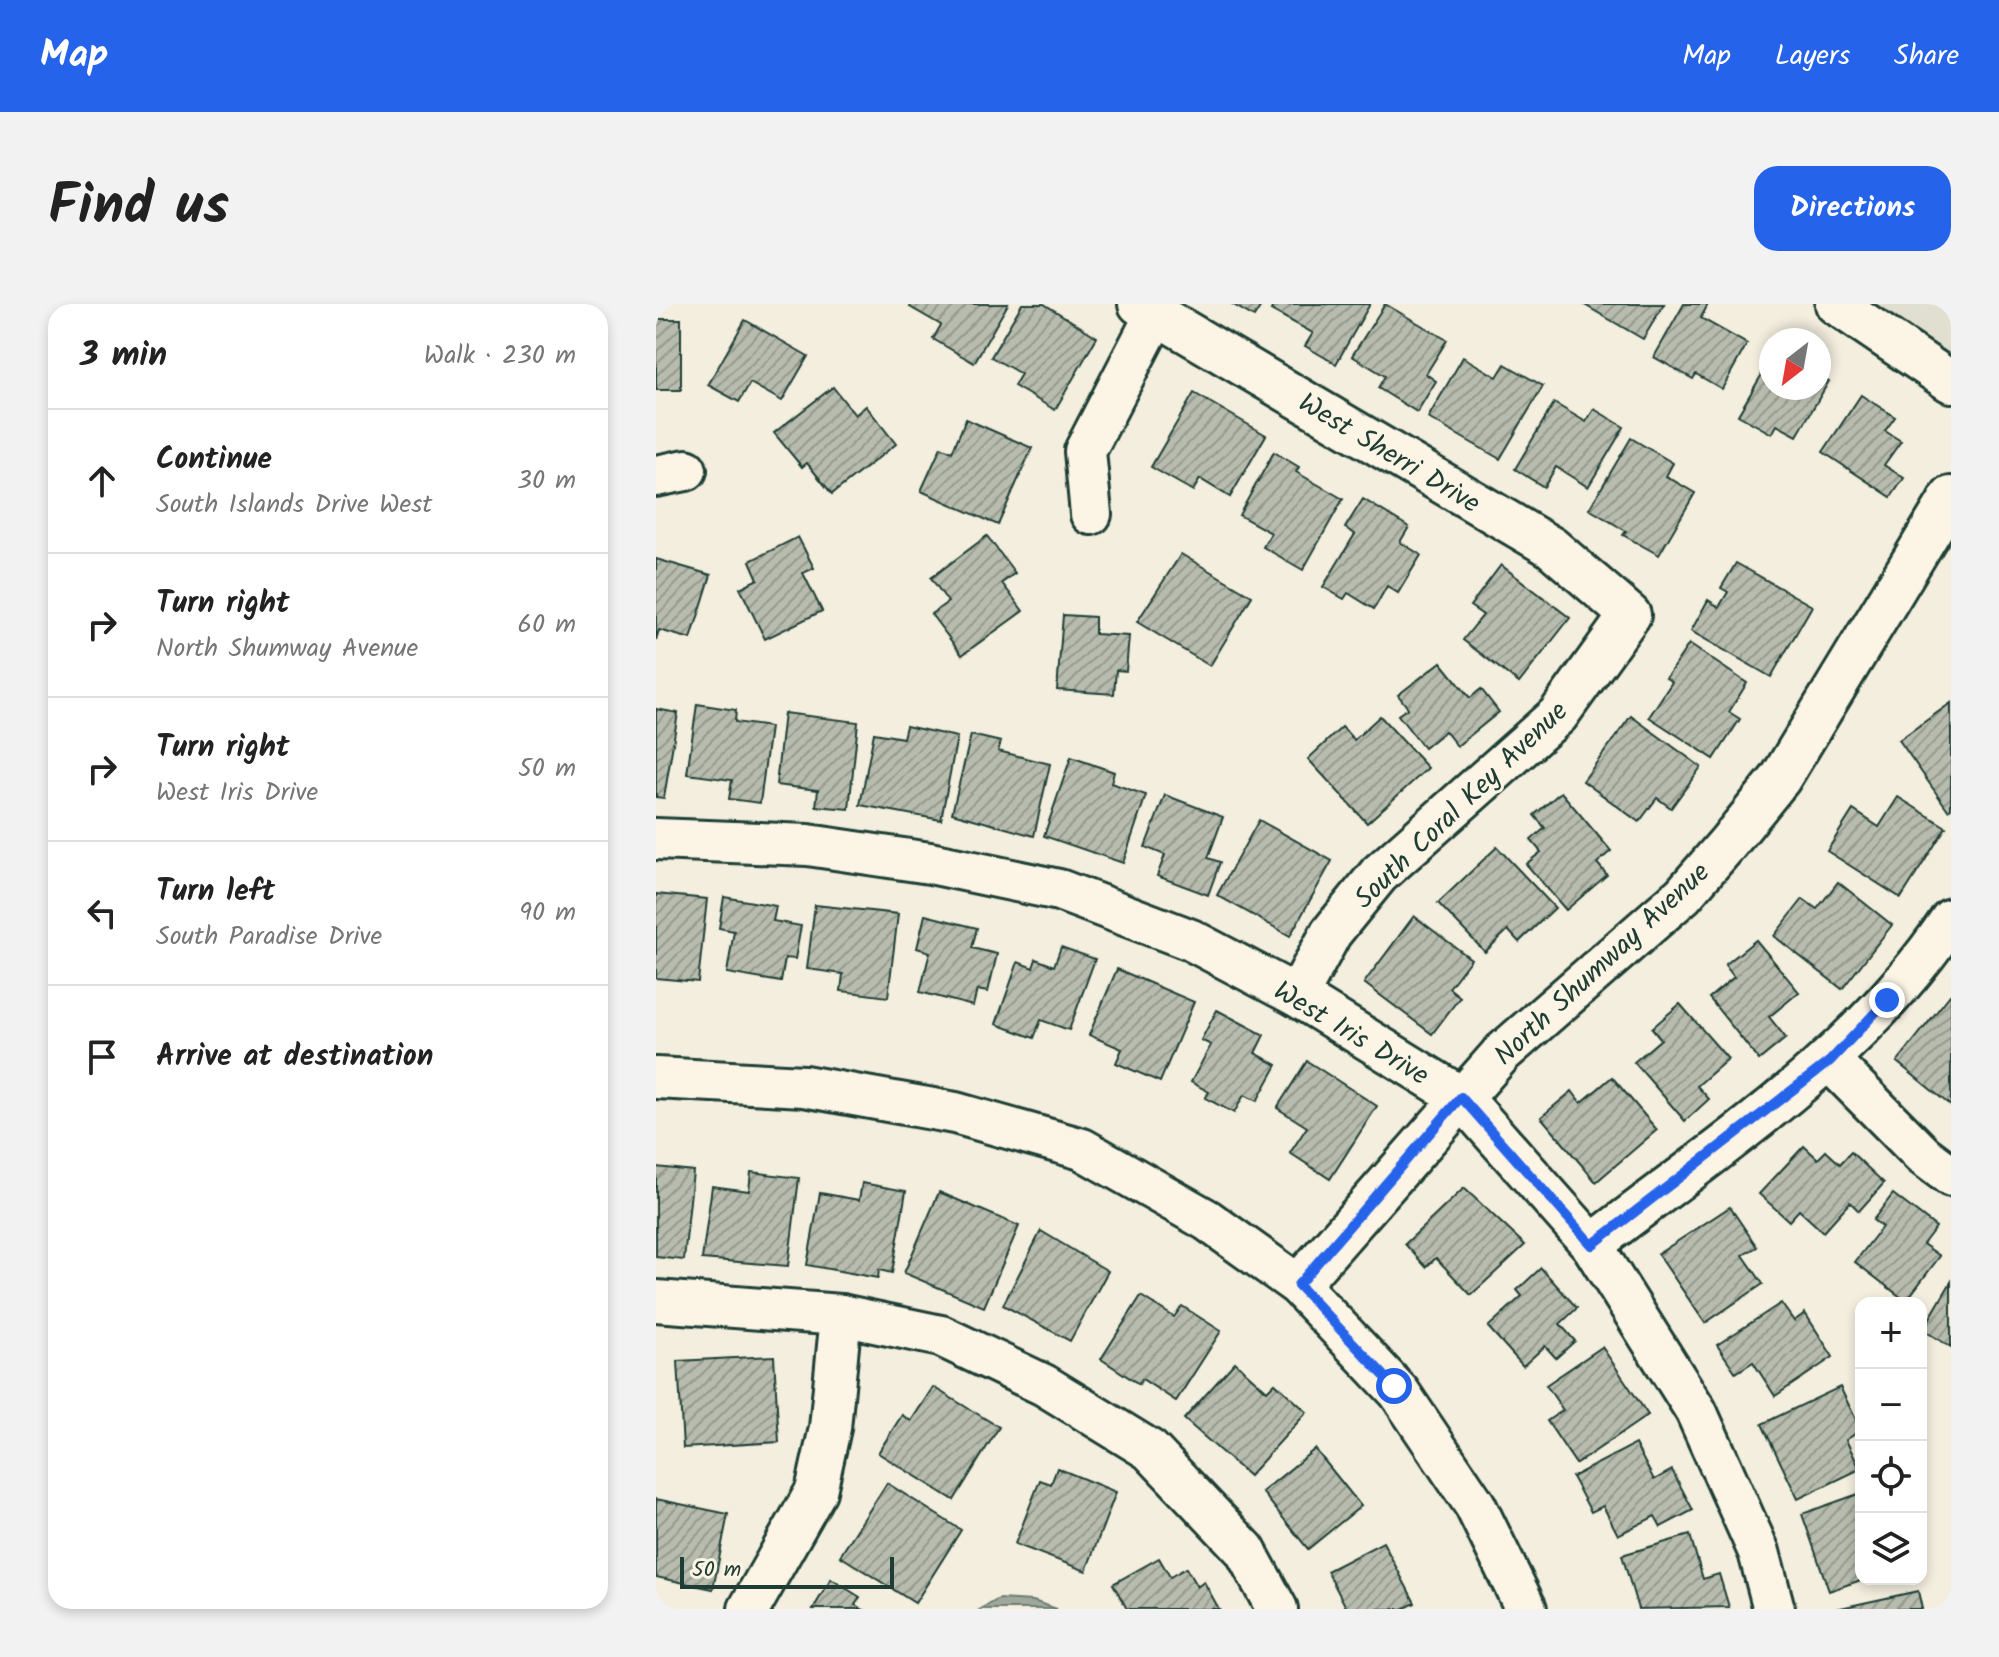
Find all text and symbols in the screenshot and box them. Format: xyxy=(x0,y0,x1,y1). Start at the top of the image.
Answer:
text: Map xyxy=(40,26,109,86)
text: Map xyxy=(1682,34,1731,79)
text: Layers xyxy=(1775,34,1850,79)
text: Share xyxy=(1894,34,1959,79)
text: Find us xyxy=(48,163,229,253)
button: Directions xyxy=(1754,166,1951,251)
north arrow xyxy=(1759,328,1831,400)
text: 3 min xyxy=(80,329,167,383)
text: Walk · 230 m xyxy=(424,335,576,377)
street label: West Sherri Drive xyxy=(1289,382,1489,527)
text: Continue xyxy=(156,436,272,484)
icon: ahead xyxy=(80,459,124,503)
text: 30 m xyxy=(517,460,576,502)
text: South Islands Drive West xyxy=(156,484,432,526)
text: Turn right xyxy=(156,580,289,628)
icon: right xyxy=(80,603,124,647)
text: 60 m xyxy=(517,604,576,646)
text: North Shumway Avenue xyxy=(156,628,418,670)
street label: South Coral Key Avenue xyxy=(1344,691,1580,921)
text: Turn right xyxy=(156,724,289,772)
icon: right xyxy=(80,747,124,791)
text: 50 m xyxy=(518,748,576,790)
text: West Iris Drive xyxy=(156,772,318,814)
street label: North Shumway Avenue xyxy=(1484,852,1722,1078)
text: Turn left xyxy=(156,868,275,916)
icon: left xyxy=(80,891,124,935)
text: 90 m xyxy=(519,892,576,934)
text: South Paradise Drive xyxy=(156,916,382,958)
street label: West Iris Drive xyxy=(1264,970,1437,1099)
route end xyxy=(1869,982,1905,1018)
text: Arrive at destination xyxy=(156,1033,433,1081)
icon: arrive xyxy=(80,1035,124,1079)
map controls xyxy=(1855,1297,1927,1585)
button: + xyxy=(1855,1297,1927,1369)
route start xyxy=(1376,1368,1412,1404)
button: − xyxy=(1855,1369,1927,1441)
button: locate xyxy=(1855,1441,1927,1513)
button: layers xyxy=(1855,1513,1927,1585)
scale bar xyxy=(680,1553,894,1589)
text: 50 m xyxy=(692,1553,741,1588)

